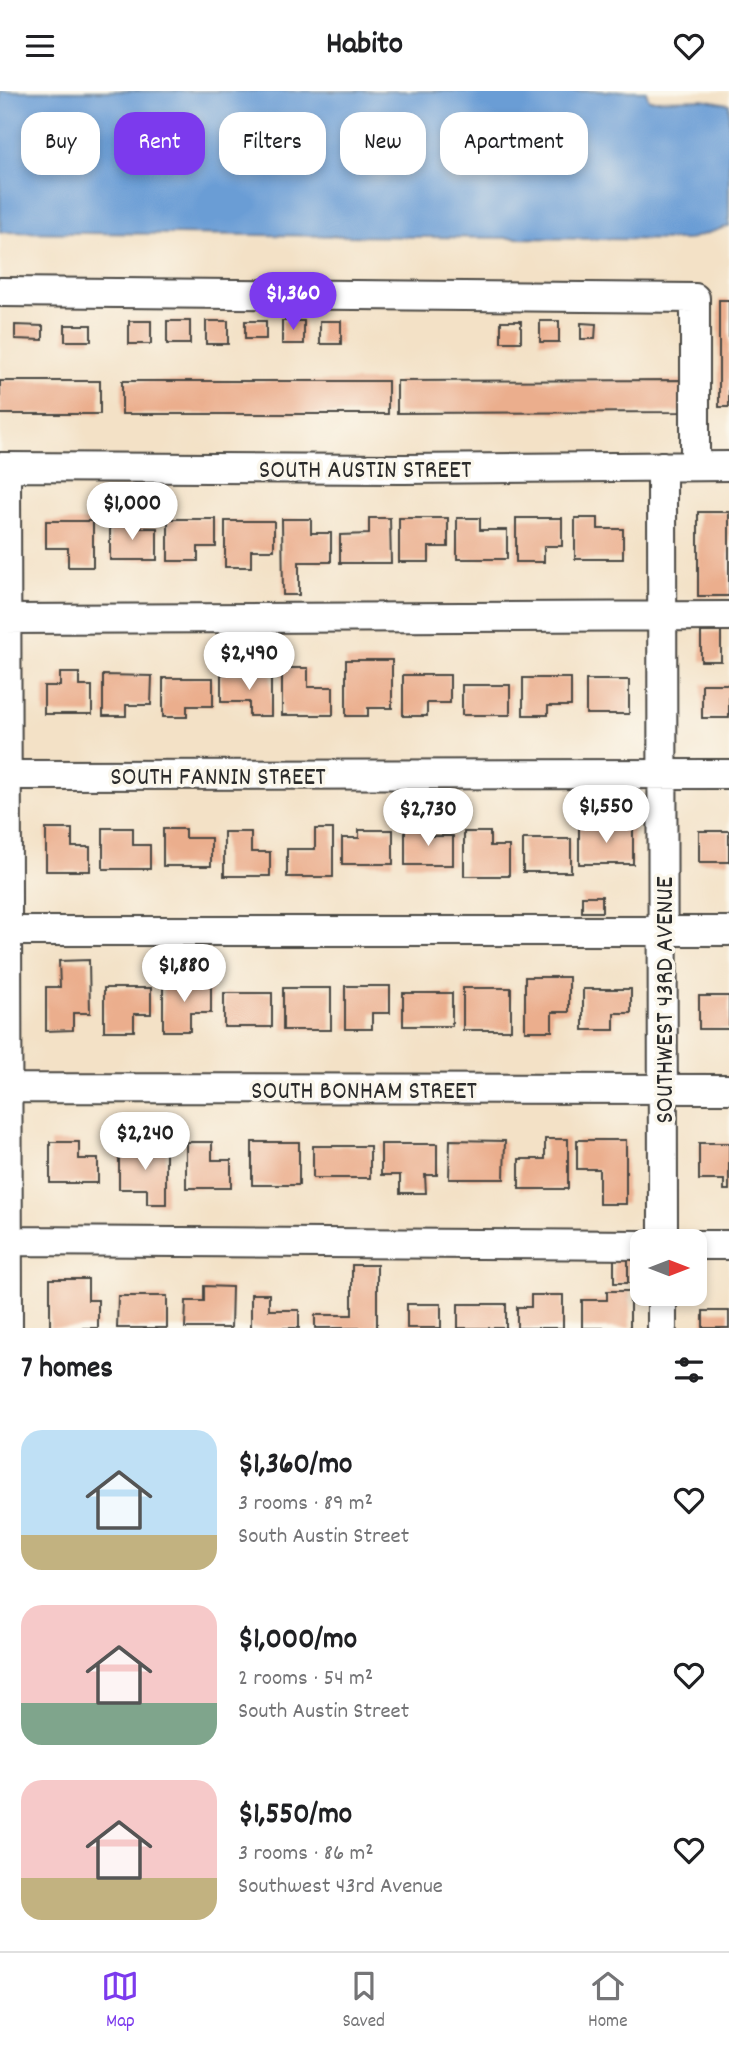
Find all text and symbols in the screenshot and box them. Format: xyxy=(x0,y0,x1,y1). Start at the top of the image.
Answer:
text: Habito xyxy=(326,23,403,69)
icon: menu xyxy=(21,27,59,65)
icon: heart xyxy=(670,27,708,65)
chip: Buy xyxy=(21,112,100,175)
chip: Rent xyxy=(114,112,205,175)
chip: Filters xyxy=(219,112,326,175)
chip: New xyxy=(340,112,426,175)
chip: Apartment xyxy=(440,112,588,175)
pin: $1,360 xyxy=(236,273,350,332)
text: $1,360 xyxy=(265,278,321,311)
street label: SOUTH AUSTIN STREET xyxy=(259,453,472,490)
pin: $1,000 xyxy=(75,483,189,542)
text: $1,000 xyxy=(103,488,161,521)
pin: $2,490 xyxy=(192,633,306,692)
text: $2,490 xyxy=(220,638,278,671)
street label: SOUTH FANNIN STREET xyxy=(110,760,326,797)
pin: $1,550 xyxy=(549,785,663,845)
pin: $2,730 xyxy=(371,789,485,848)
text: $1,550 xyxy=(579,791,633,824)
text: $2,730 xyxy=(399,794,457,827)
street label: SOUTHWEST 43RD AVENUE xyxy=(648,876,685,1124)
pin: $1,880 xyxy=(127,944,241,1004)
text: $1,880 xyxy=(158,950,210,983)
street label: SOUTH BONHAM STREET xyxy=(251,1074,478,1111)
pin: $2,240 xyxy=(88,1112,202,1172)
text: $2,240 xyxy=(116,1118,174,1151)
north arrow xyxy=(630,1229,707,1305)
map controls xyxy=(630,1229,707,1306)
text: 7 homes xyxy=(21,1349,113,1392)
icon: filters xyxy=(670,1351,708,1389)
text: $1,360/mo xyxy=(238,1445,352,1488)
icon: home xyxy=(77,1458,161,1542)
icon: heart xyxy=(670,1481,708,1519)
text: 3 rooms · 89 m² xyxy=(238,1488,373,1521)
text: South Austin Street xyxy=(238,1521,409,1554)
text: $1,000/mo xyxy=(238,1620,357,1663)
icon: home xyxy=(77,1633,161,1717)
icon: heart xyxy=(670,1656,708,1694)
text: 2 rooms · 54 m² xyxy=(238,1663,373,1696)
text: South Austin Street xyxy=(238,1696,409,1729)
text: $1,550/mo xyxy=(238,1795,352,1838)
icon: home xyxy=(77,1808,161,1892)
icon: heart xyxy=(670,1831,708,1869)
text: 3 rooms · 86 m² xyxy=(238,1838,374,1871)
text: Southwest 43rd Avenue xyxy=(238,1871,443,1904)
tab: Map xyxy=(101,1967,139,2036)
tab: Saved xyxy=(342,1967,385,2036)
tab: Home xyxy=(588,1967,628,2036)

